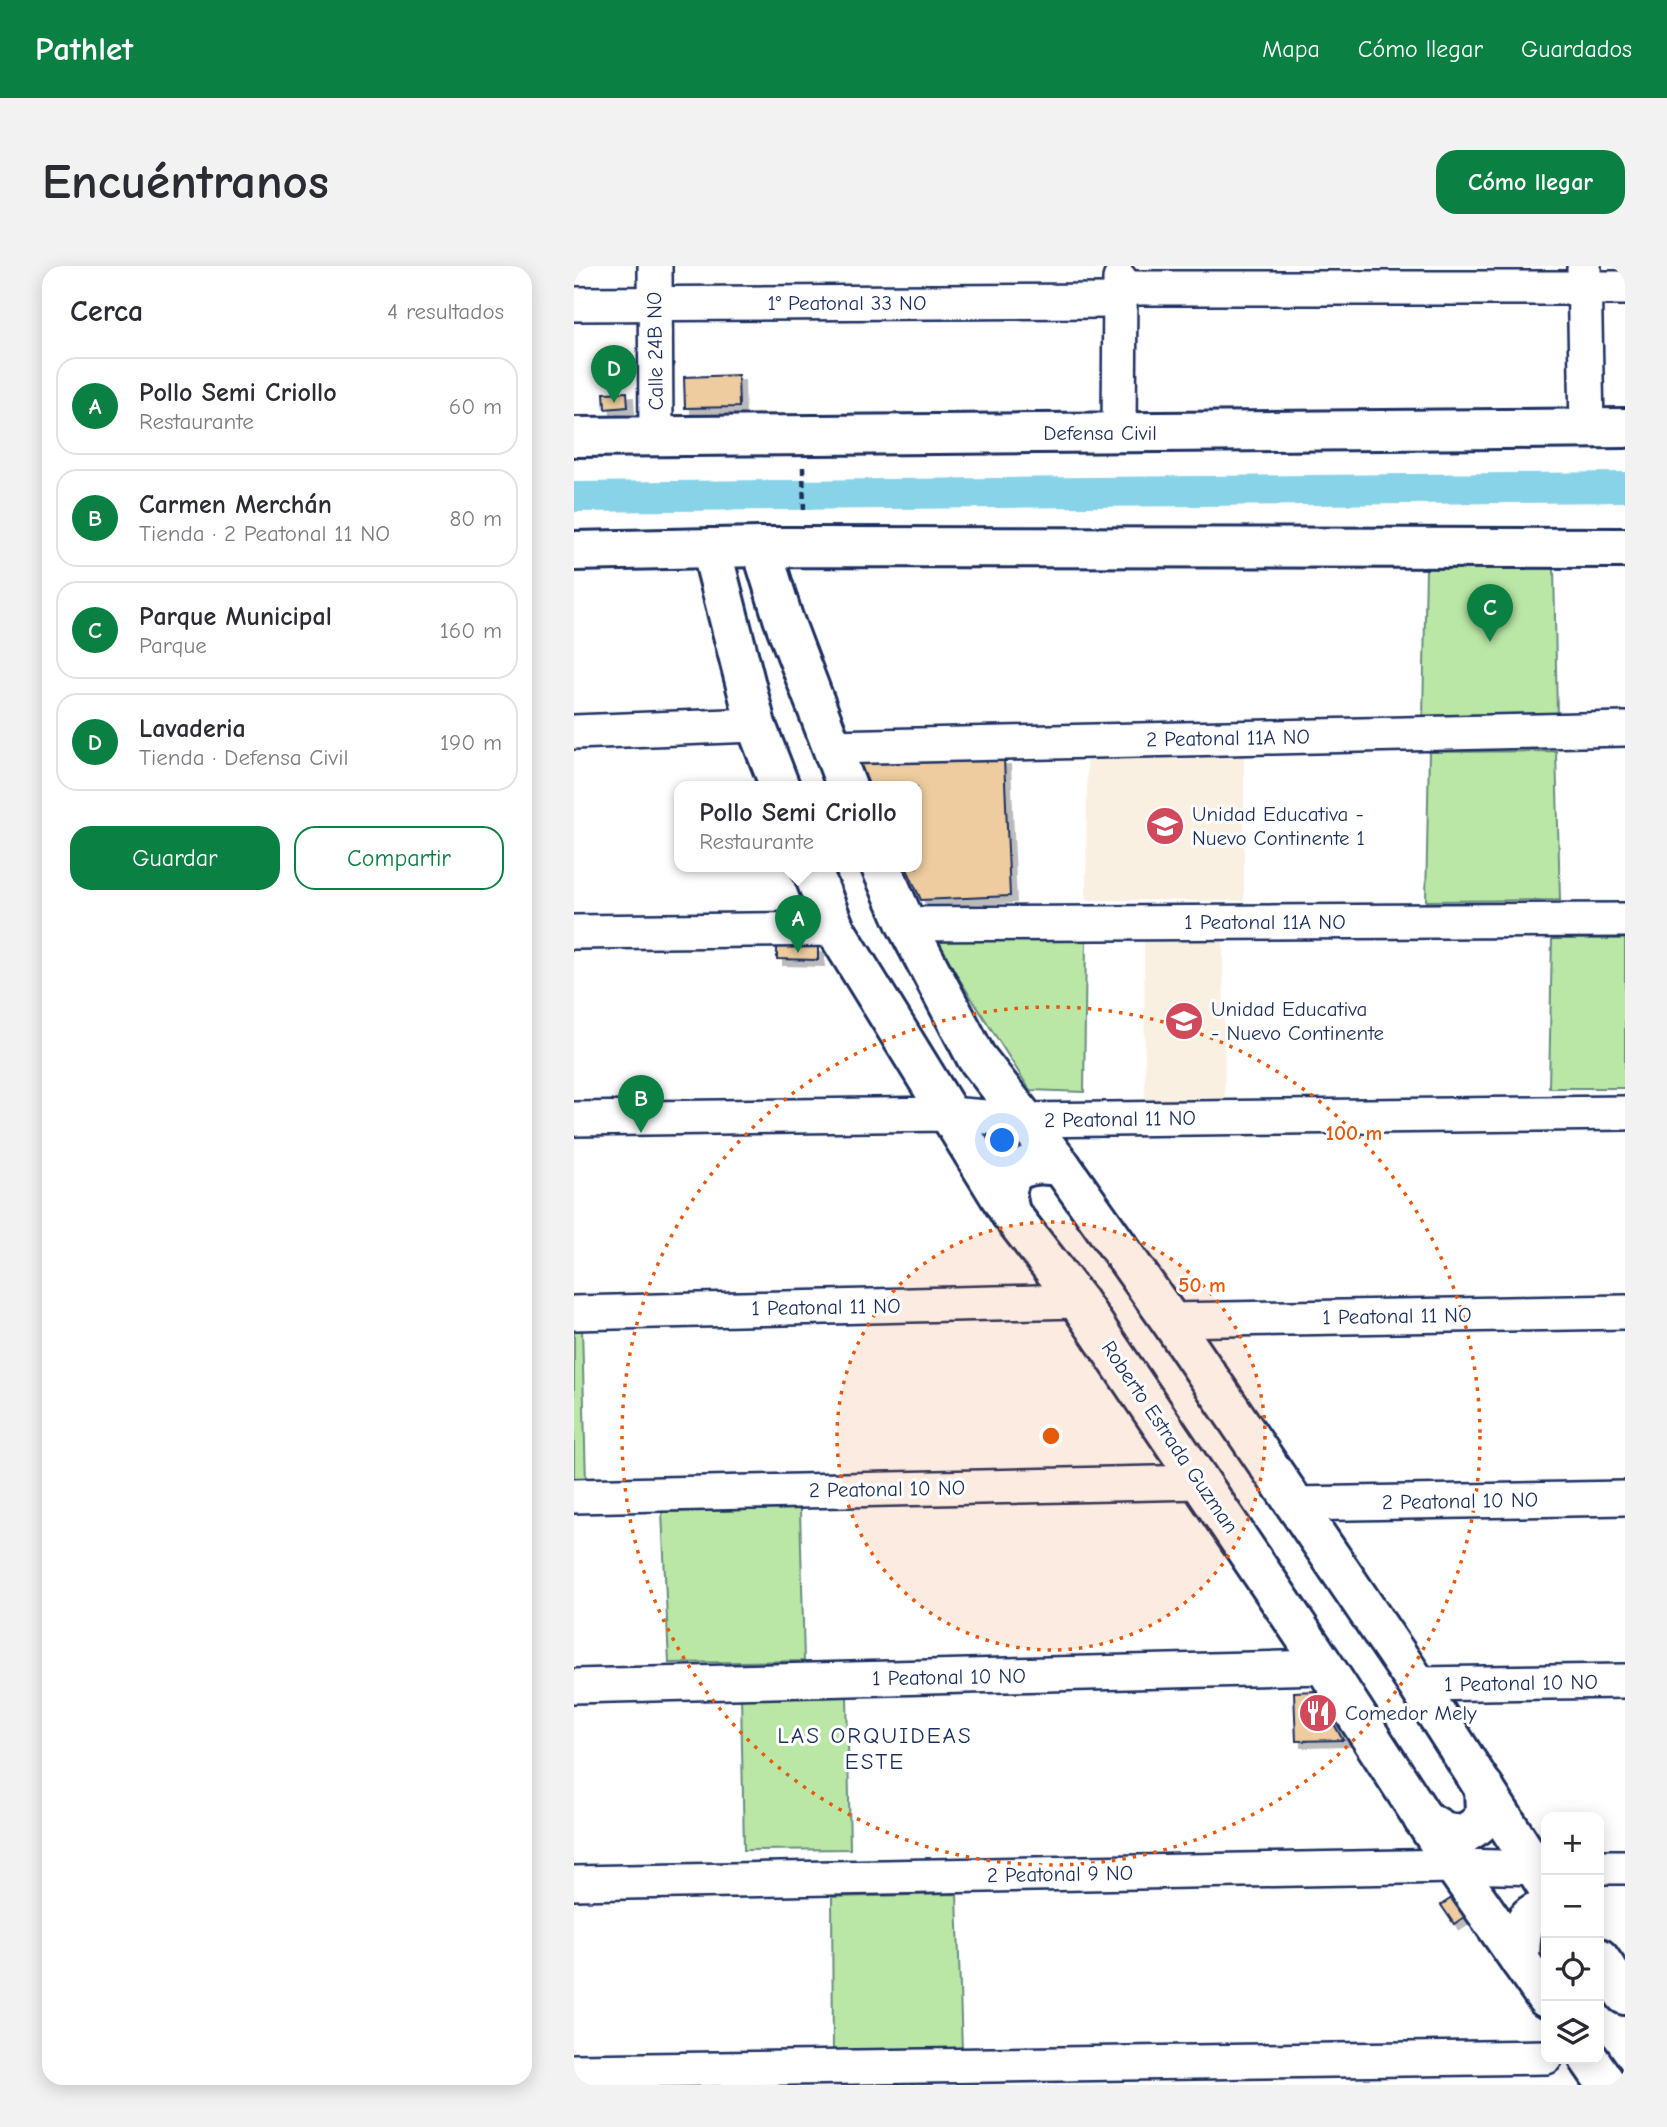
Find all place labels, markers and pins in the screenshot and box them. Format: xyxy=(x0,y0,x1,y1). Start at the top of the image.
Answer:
pin: D xyxy=(591,345,637,403)
pin: C xyxy=(1467,584,1513,642)
place label: Unidad Educativa - Nuevo Continente 1 xyxy=(1192,802,1365,850)
school or university icon: Unidad Educativa - Nuevo Continente 1 xyxy=(1144,805,1186,847)
pin: A xyxy=(775,895,821,953)
place label: Unidad Educativa - Nuevo Continente xyxy=(1211,997,1384,1045)
school or university icon: Unidad Educativa - Nuevo Continente xyxy=(1163,1000,1205,1042)
pin: B xyxy=(618,1075,664,1133)
centre of rings xyxy=(1039,1424,1063,1448)
restaurant icon: Comedor Mely xyxy=(1297,1692,1339,1734)
place label: Comedor Mely xyxy=(1345,1701,1477,1725)

